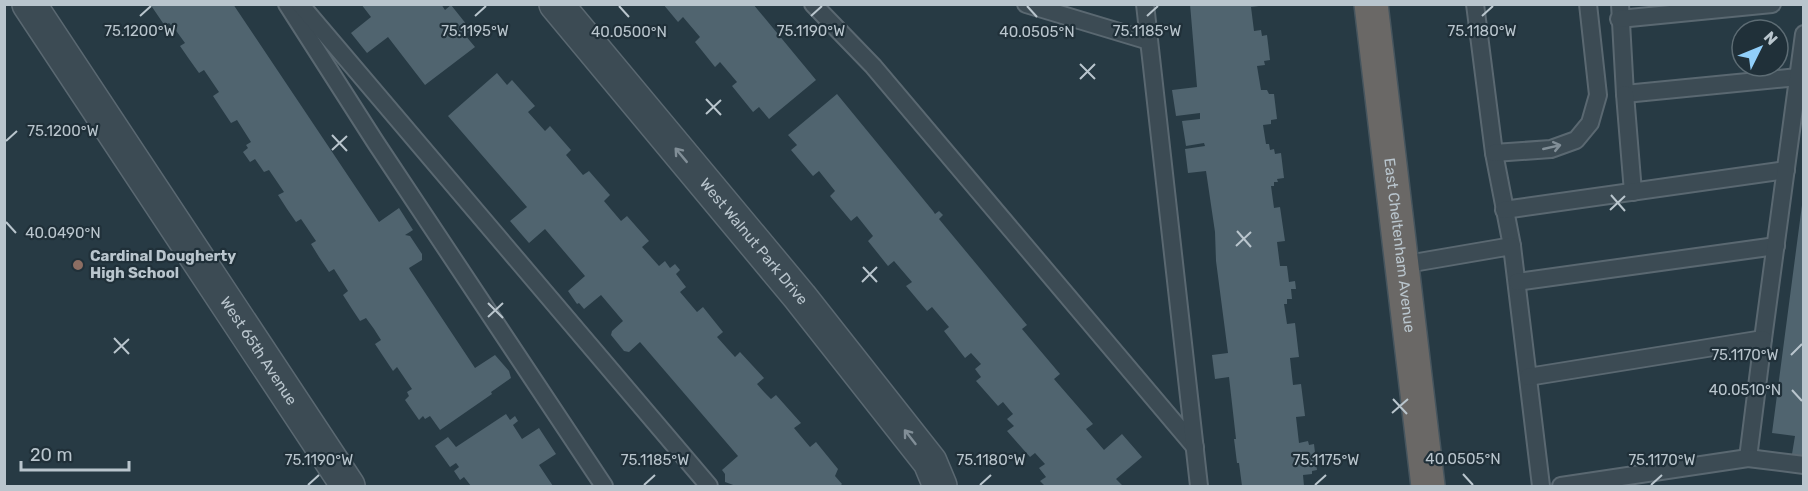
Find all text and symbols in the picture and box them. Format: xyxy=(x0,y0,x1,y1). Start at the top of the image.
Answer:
north arrow xyxy=(1730,18,1790,78)
text: 75.1200°W xyxy=(104,22,176,40)
text: 75.1195°W xyxy=(441,22,509,40)
text: 75.1190°W xyxy=(777,22,845,40)
text: 75.1185°W xyxy=(1113,22,1181,40)
text: 75.1180°W xyxy=(1448,22,1517,40)
text: 40.0500°N xyxy=(591,23,667,41)
text: 40.0505°N xyxy=(999,23,1075,41)
text: N xyxy=(1760,27,1781,49)
text: 75.1200°W xyxy=(27,122,99,140)
one-way arrow xyxy=(1542,141,1562,152)
one-way arrow xyxy=(675,147,688,163)
street label: East Cheltenham Avenue xyxy=(1380,157,1419,334)
street label: West Walnut Park Drive xyxy=(696,174,812,308)
text: 40.0490°N xyxy=(25,224,101,242)
place label: Cardinal Dougherty High School xyxy=(90,247,236,282)
marker: Cardinal Dougherty High School xyxy=(71,258,85,272)
street label: West 65th Avenue xyxy=(216,293,301,408)
text: 75.1170°W xyxy=(1711,346,1779,364)
text: 40.0510°N xyxy=(1709,381,1781,399)
one-way arrow xyxy=(904,429,917,445)
scale bar xyxy=(21,434,129,472)
text: 20 m xyxy=(30,444,72,466)
text: 40.0505°N xyxy=(1425,450,1501,468)
text: 75.1190°W xyxy=(285,451,353,469)
text: 75.1185°W xyxy=(621,451,689,469)
text: 75.1180°W xyxy=(957,451,1026,469)
text: 75.1175°W xyxy=(1293,451,1359,469)
text: 75.1170°W xyxy=(1628,451,1696,469)

